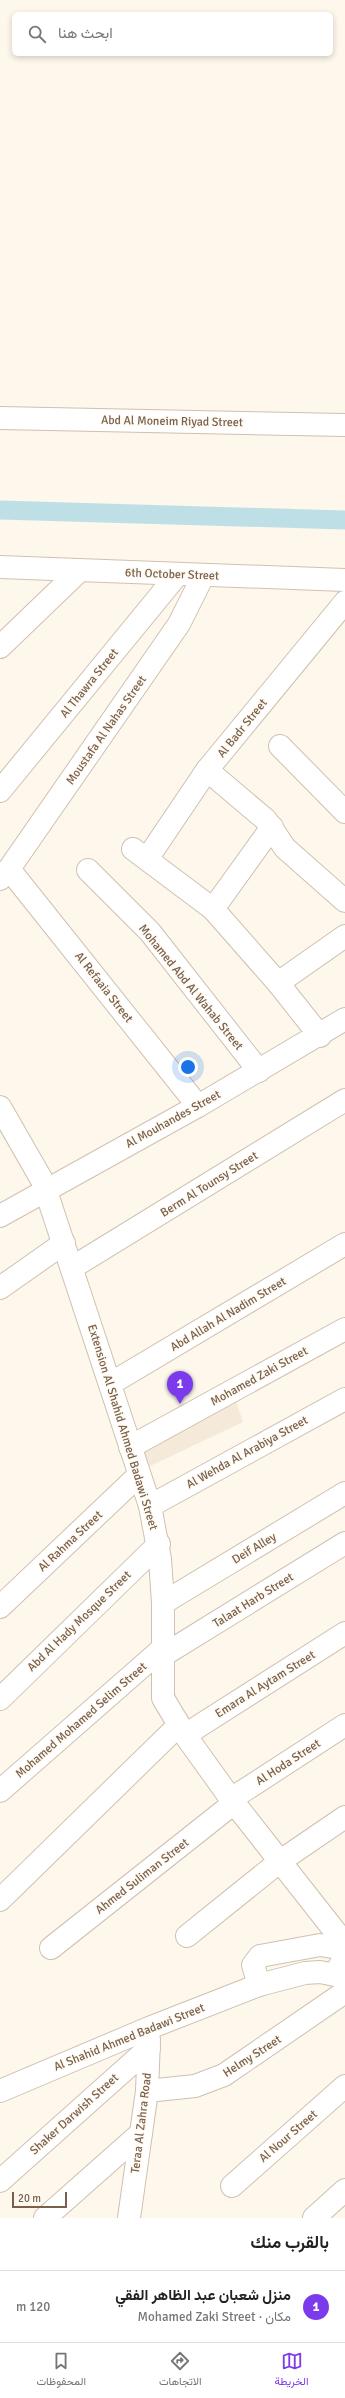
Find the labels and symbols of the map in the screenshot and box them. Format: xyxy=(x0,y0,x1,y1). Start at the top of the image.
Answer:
street label: Abd Al Moneim Riyad Street xyxy=(101,413,243,430)
street label: 6th October Street xyxy=(125,565,219,584)
street label: Al Thawra Street xyxy=(57,646,122,721)
street label: Moustafa Al Nahas Street xyxy=(63,673,150,788)
street label: Al Badr Street xyxy=(214,696,271,761)
street label: Mohamed Abd Al Wahab Street xyxy=(135,921,246,1053)
street label: Al Refaaia Street xyxy=(71,949,136,1026)
your location xyxy=(178,1057,198,1077)
street label: Al Mouhandes Street xyxy=(123,1087,223,1152)
street label: Berm Al Tounsy Street xyxy=(158,1148,261,1221)
street label: Abd Allah Al Nadim Street xyxy=(168,1274,289,1355)
street label: Extension Al Shahid Ahmed Badawi Street xyxy=(84,1322,161,1532)
street label: Mohamed Zaki Street xyxy=(208,1343,310,1409)
pin: 1 xyxy=(167,1371,193,1404)
street label: Al Wehda Al Arabiya Street xyxy=(184,1413,311,1492)
street label: Al Rahma Street xyxy=(35,1508,106,1575)
street label: Deif Alley xyxy=(229,1529,279,1568)
street label: Abd Al Hady Mosque Street xyxy=(24,1568,134,1675)
street label: Talaat Harb Street xyxy=(210,1570,296,1631)
street label: Emara Al Aytam Street xyxy=(212,1647,318,1721)
street label: Mohamed Mohamed Selim Street xyxy=(13,1659,150,1782)
street label: Al Hoda Street xyxy=(253,1736,323,1789)
street label: Ahmed Suliman Street xyxy=(93,1835,192,1918)
street label: Al Shahid Ahmed Badawi Street xyxy=(52,2000,207,2075)
street label: Helmy Street xyxy=(220,2032,284,2081)
street label: Shaker Darwish Street xyxy=(27,2071,122,2158)
street label: Teraa Al Zahra Road xyxy=(128,2072,155,2174)
street label: Al Nour Street xyxy=(256,2107,321,2166)
scale bar xyxy=(12,2190,67,2209)

